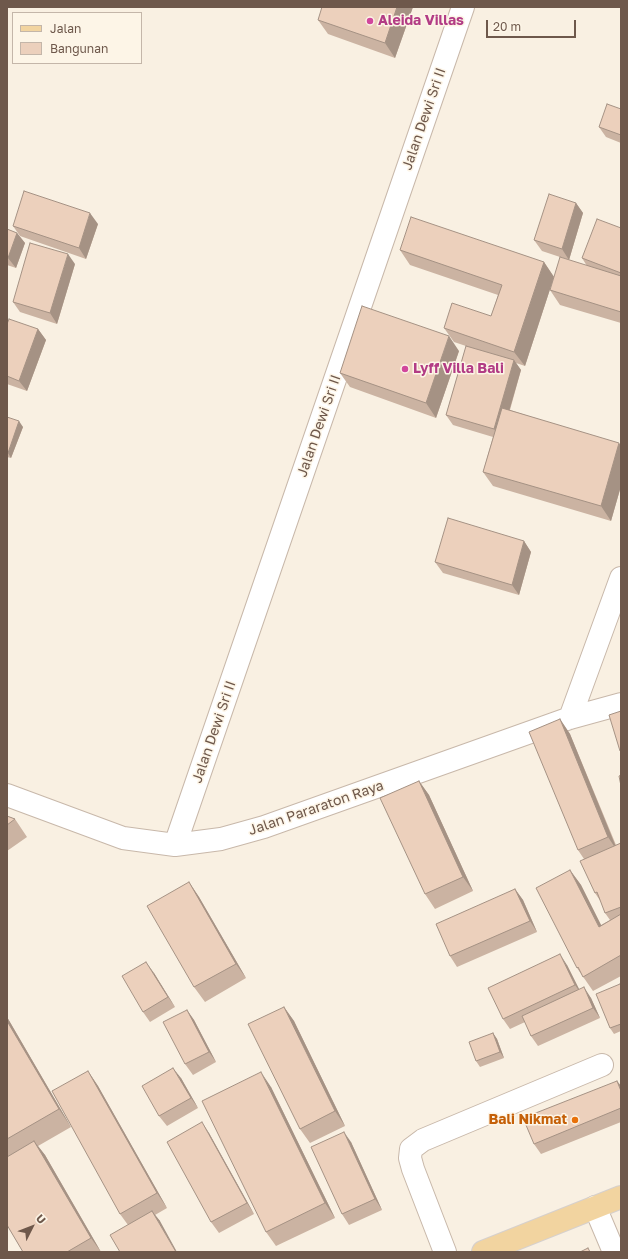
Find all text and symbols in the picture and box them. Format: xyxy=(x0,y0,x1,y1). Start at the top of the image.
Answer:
legend xyxy=(12,12,142,64)
scale bar xyxy=(488,12,578,38)
place label: Aleida Villas xyxy=(378,13,464,29)
marker: Aleida Villas xyxy=(365,16,375,26)
text: 20 m xyxy=(493,19,521,34)
text: Jalan xyxy=(50,21,81,36)
text: Bangunan xyxy=(50,41,108,56)
street label: Jalan Dewi Sri II xyxy=(399,66,449,172)
place label: Lyff Villa Bali xyxy=(413,361,504,377)
marker: Lyff Villa Bali xyxy=(400,364,410,374)
street label: Jalan Dewi Sri II xyxy=(294,373,344,479)
street label: Jalan Dewi Sri II xyxy=(189,679,239,785)
street label: Jalan Pararaton Raya xyxy=(246,777,386,839)
place label: Bali Nikmat xyxy=(488,1112,567,1128)
marker: Bali Nikmat xyxy=(570,1115,580,1125)
north arrow xyxy=(12,1207,52,1247)
text: U xyxy=(34,1211,49,1226)

